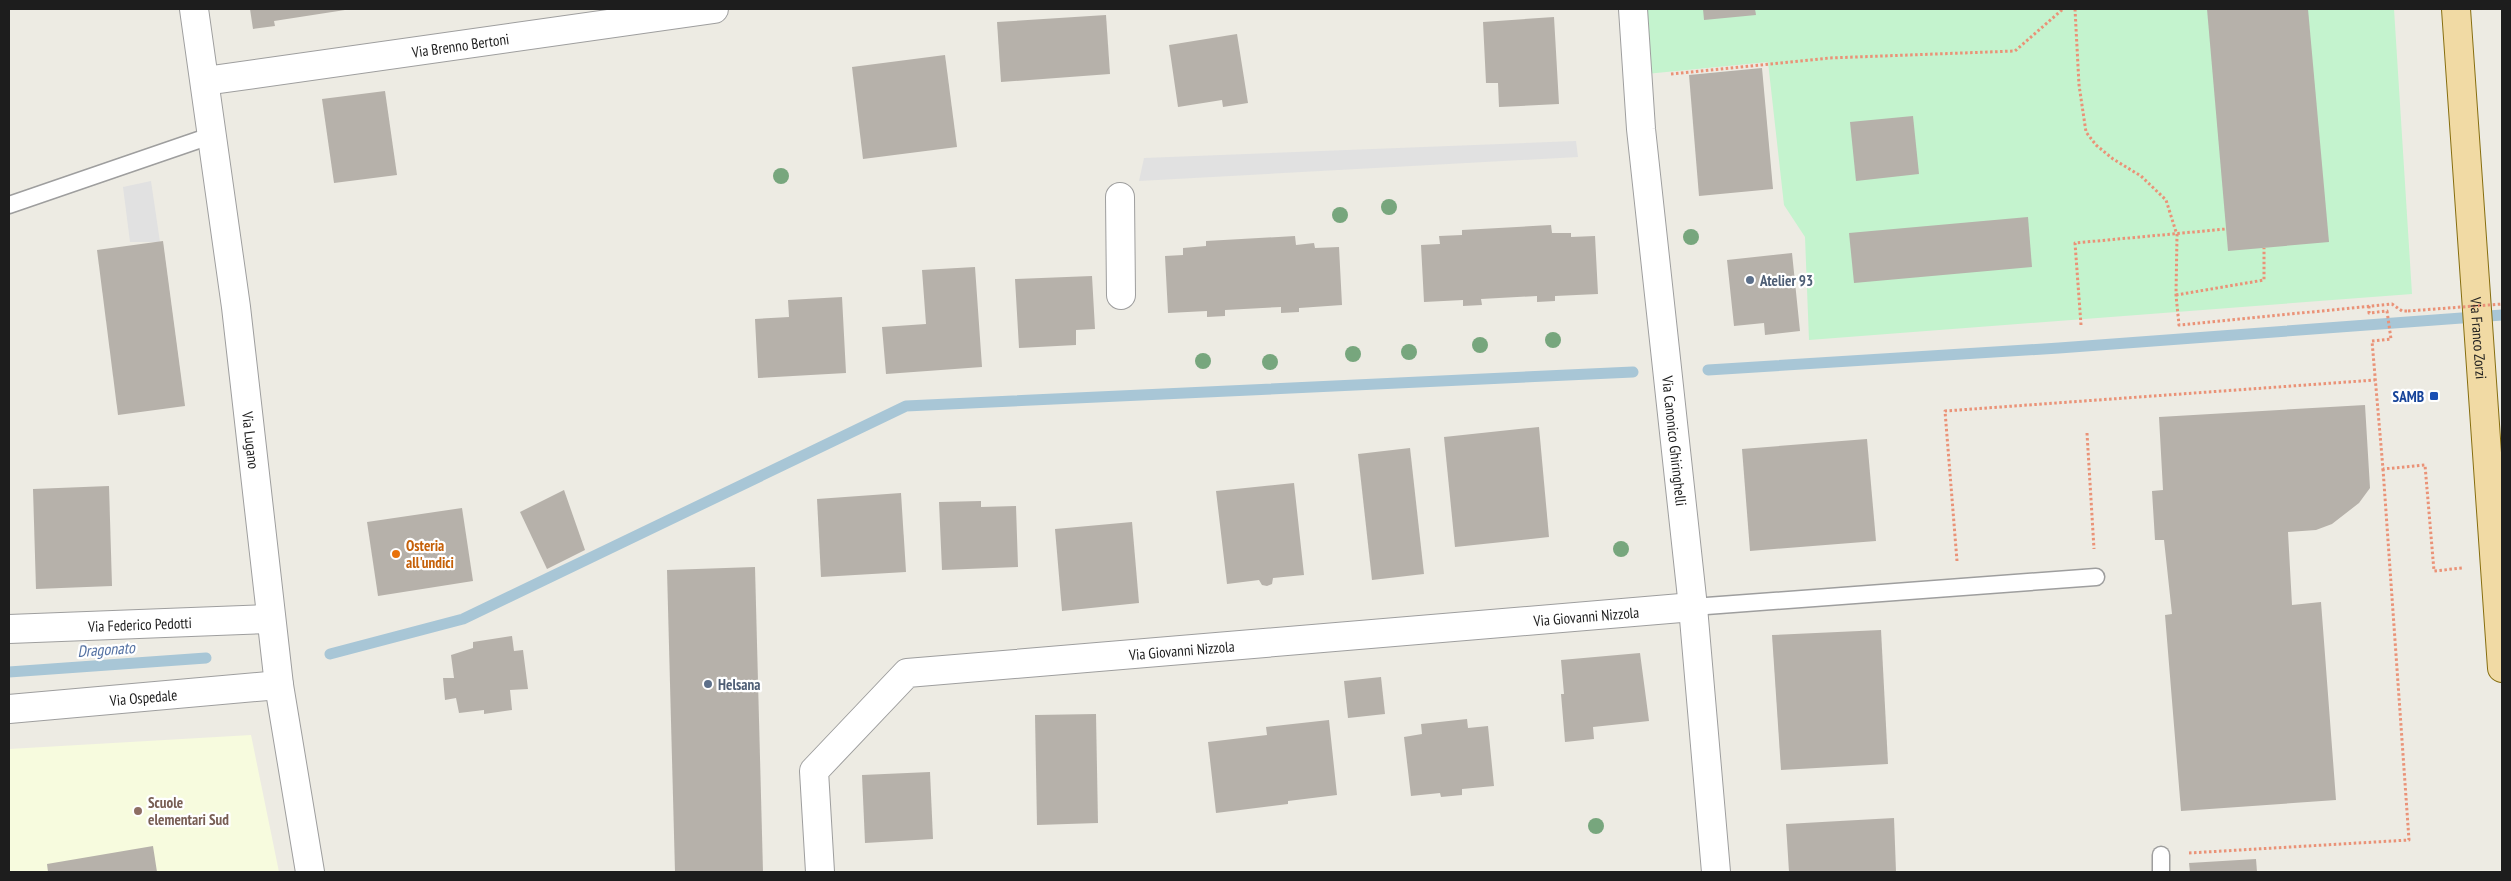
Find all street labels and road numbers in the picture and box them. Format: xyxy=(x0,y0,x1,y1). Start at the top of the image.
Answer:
street label: Via Brenno Bertoni xyxy=(410,29,510,61)
street label: Via Franco Zorzi xyxy=(2467,296,2491,380)
street label: Via Canonico Ghiringhelli xyxy=(1658,374,1691,507)
street label: Via Lugano xyxy=(238,410,264,470)
street label: Via Giovanni Nizzola xyxy=(1532,602,1640,630)
street label: Via Federico Pedotti xyxy=(87,613,192,636)
street label: Via Giovanni Nizzola xyxy=(1127,636,1235,664)
street label: Via Ospedale xyxy=(108,685,178,710)

